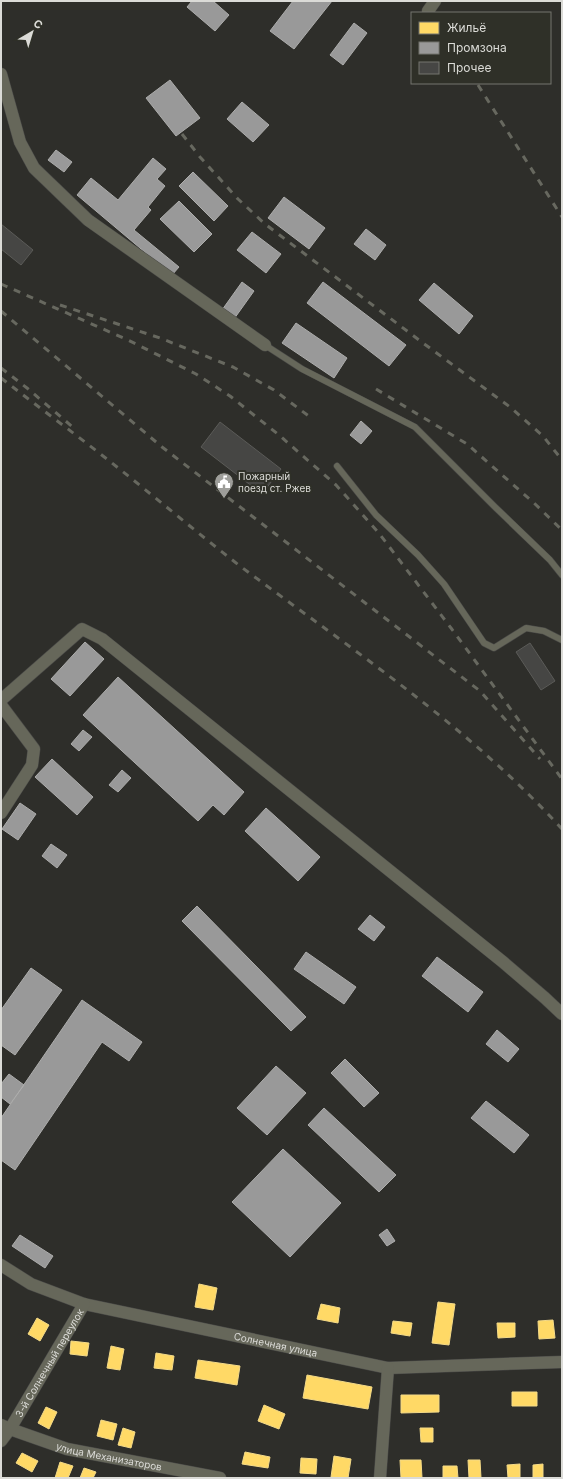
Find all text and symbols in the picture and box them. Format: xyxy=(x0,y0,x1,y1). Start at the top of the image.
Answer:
north arrow xyxy=(12,12,52,52)
legend xyxy=(411,12,551,84)
text: С xyxy=(31,16,46,32)
text: Жильё xyxy=(447,20,486,35)
text: Промзона xyxy=(447,40,507,55)
text: Прочее xyxy=(447,60,492,75)
place label: Пожарный поезд ст. Ржев xyxy=(238,470,311,494)
public building icon: Пожарный поезд ст. Ржев xyxy=(213,471,235,499)
street label: 3-й Солнечный переулок xyxy=(12,1306,86,1419)
street label: Солнечная улица xyxy=(233,1330,319,1359)
street label: улица Механизаторов xyxy=(55,1440,163,1473)

